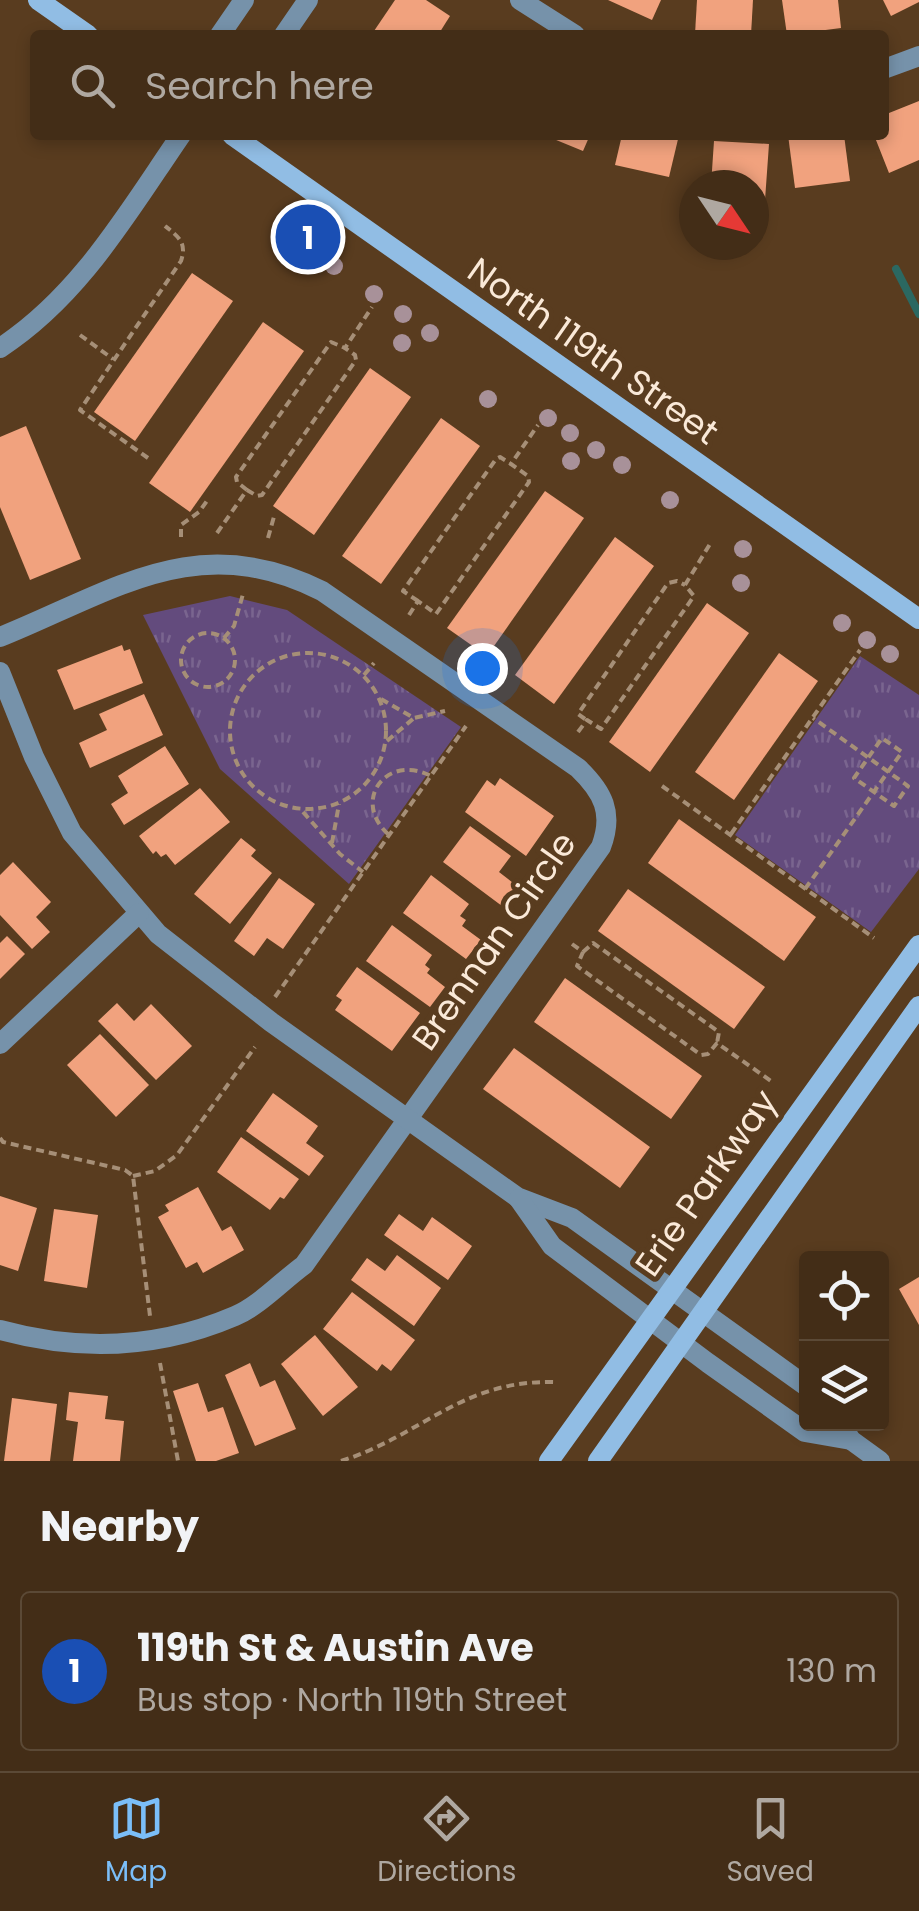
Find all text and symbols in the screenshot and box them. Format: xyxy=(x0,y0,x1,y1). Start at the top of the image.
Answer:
search box xyxy=(30,30,889,140)
icon: search xyxy=(65,58,120,113)
text: Search here xyxy=(145,59,374,112)
north arrow xyxy=(679,170,769,260)
pin: 1 xyxy=(276,200,340,274)
street label: North 119th Street xyxy=(458,246,729,456)
your location xyxy=(457,643,508,694)
street label: Brennan Circle xyxy=(400,822,587,1060)
street label: Erie Parkway xyxy=(623,1079,788,1286)
map controls xyxy=(799,1251,889,1431)
button: locate xyxy=(799,1251,889,1341)
button: layers xyxy=(799,1341,889,1431)
text: Nearby xyxy=(40,1497,199,1556)
text: 119th St & Austin Ave xyxy=(137,1621,534,1674)
text: 1 xyxy=(68,1648,81,1693)
text: 130 m xyxy=(786,1648,877,1693)
text: Bus stop · North 119th Street xyxy=(137,1677,567,1722)
tab: Map xyxy=(105,1791,167,1893)
tab: Directions xyxy=(377,1791,516,1893)
tab: Saved xyxy=(727,1791,814,1893)

